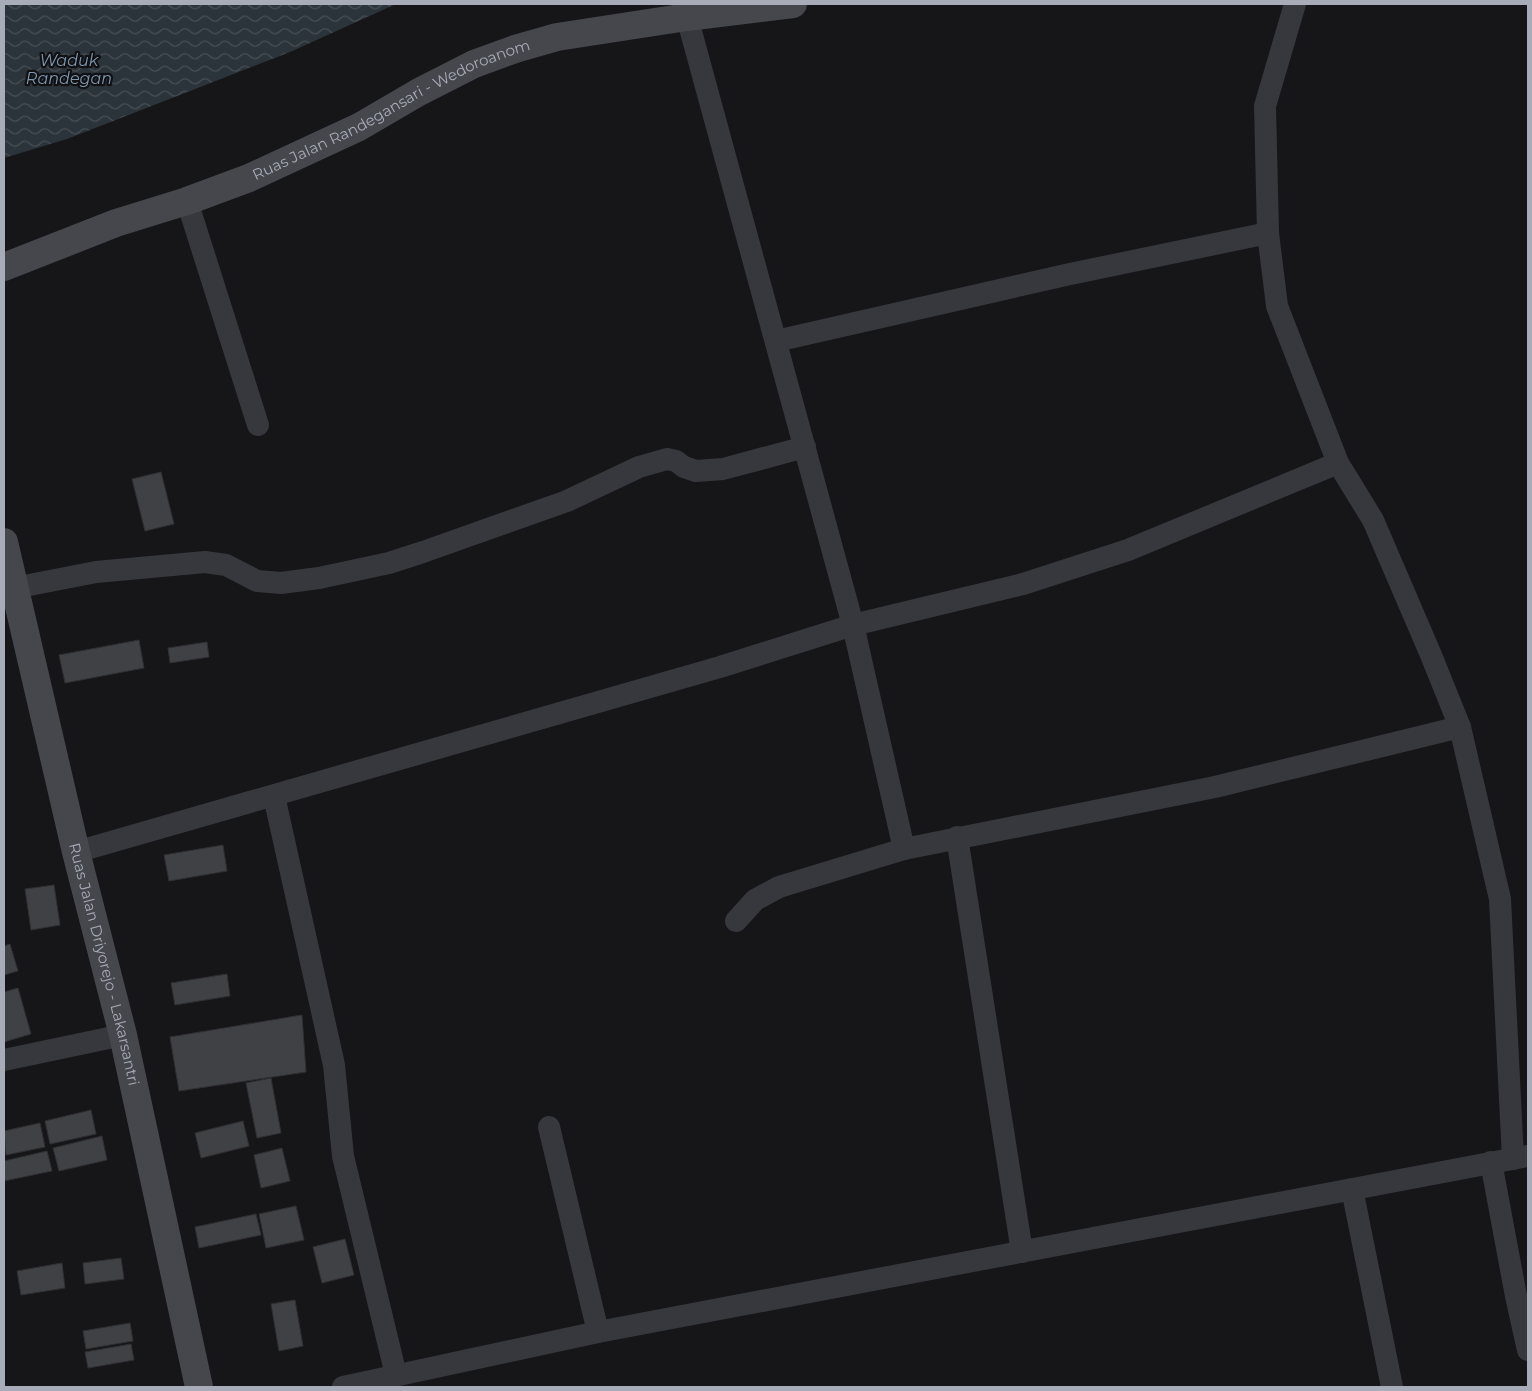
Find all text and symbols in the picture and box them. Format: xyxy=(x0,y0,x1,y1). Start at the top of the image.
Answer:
street label: Ruas Jalan Randegansari - Wedoroanom xyxy=(249,35,532,184)
water label: Waduk Randegan xyxy=(26,51,112,88)
street label: Ruas Jalan Driyorejo - Lakarsantri xyxy=(65,841,144,1087)

